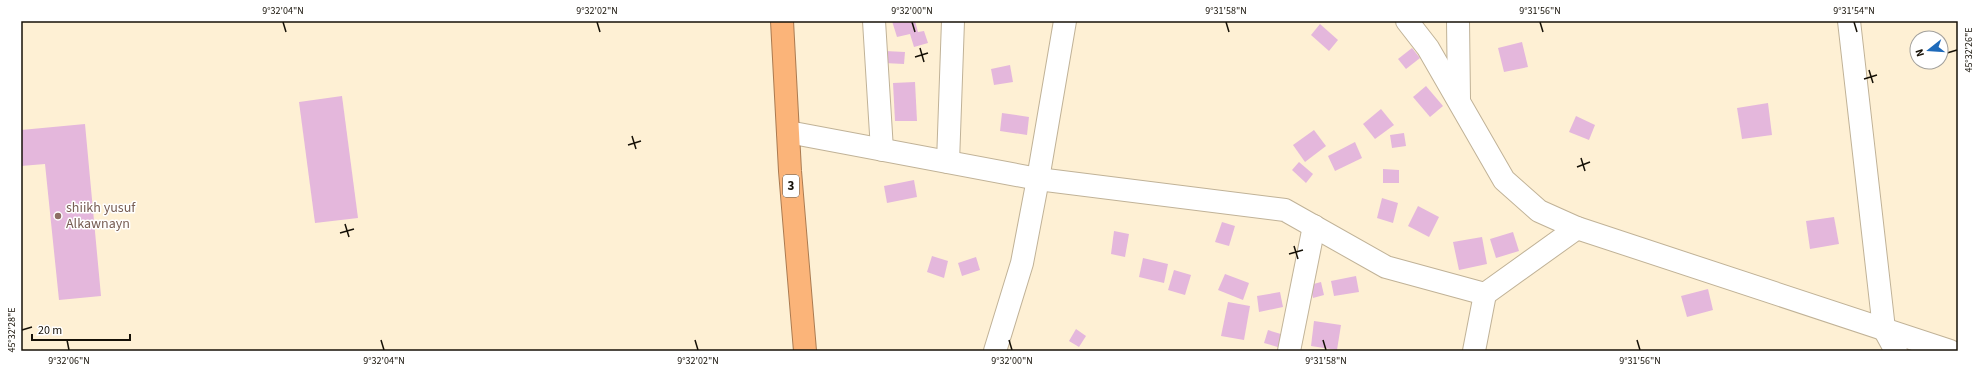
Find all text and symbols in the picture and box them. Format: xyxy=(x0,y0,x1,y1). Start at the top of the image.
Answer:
text: 9°32'04"N xyxy=(262,4,304,18)
text: 9°32'02"N xyxy=(576,4,618,18)
text: 9°32'00"N xyxy=(891,4,933,18)
text: 9°31'58"N xyxy=(1205,4,1247,18)
text: 9°31'56"N xyxy=(1519,4,1561,18)
text: 9°31'54"N xyxy=(1833,4,1875,18)
text: 45°32'26"E xyxy=(1962,27,1976,73)
north arrow xyxy=(1909,30,1949,70)
text: N xyxy=(1912,47,1928,58)
road number: 3 xyxy=(783,175,799,197)
place label: shiikh yusuf Alkawnayn xyxy=(66,198,136,234)
marker: shiikh yusuf Alkawnayn xyxy=(53,211,63,221)
text: 45°32'28"E xyxy=(5,307,19,353)
scale bar xyxy=(32,316,130,342)
text: 20 m xyxy=(38,322,62,339)
text: 9°32'06"N xyxy=(48,354,90,368)
text: 9°32'04"N xyxy=(363,354,405,368)
text: 9°32'02"N xyxy=(677,354,719,368)
text: 9°32'00"N xyxy=(991,354,1033,368)
text: 9°31'58"N xyxy=(1305,354,1347,368)
text: 9°31'56"N xyxy=(1619,354,1661,368)

